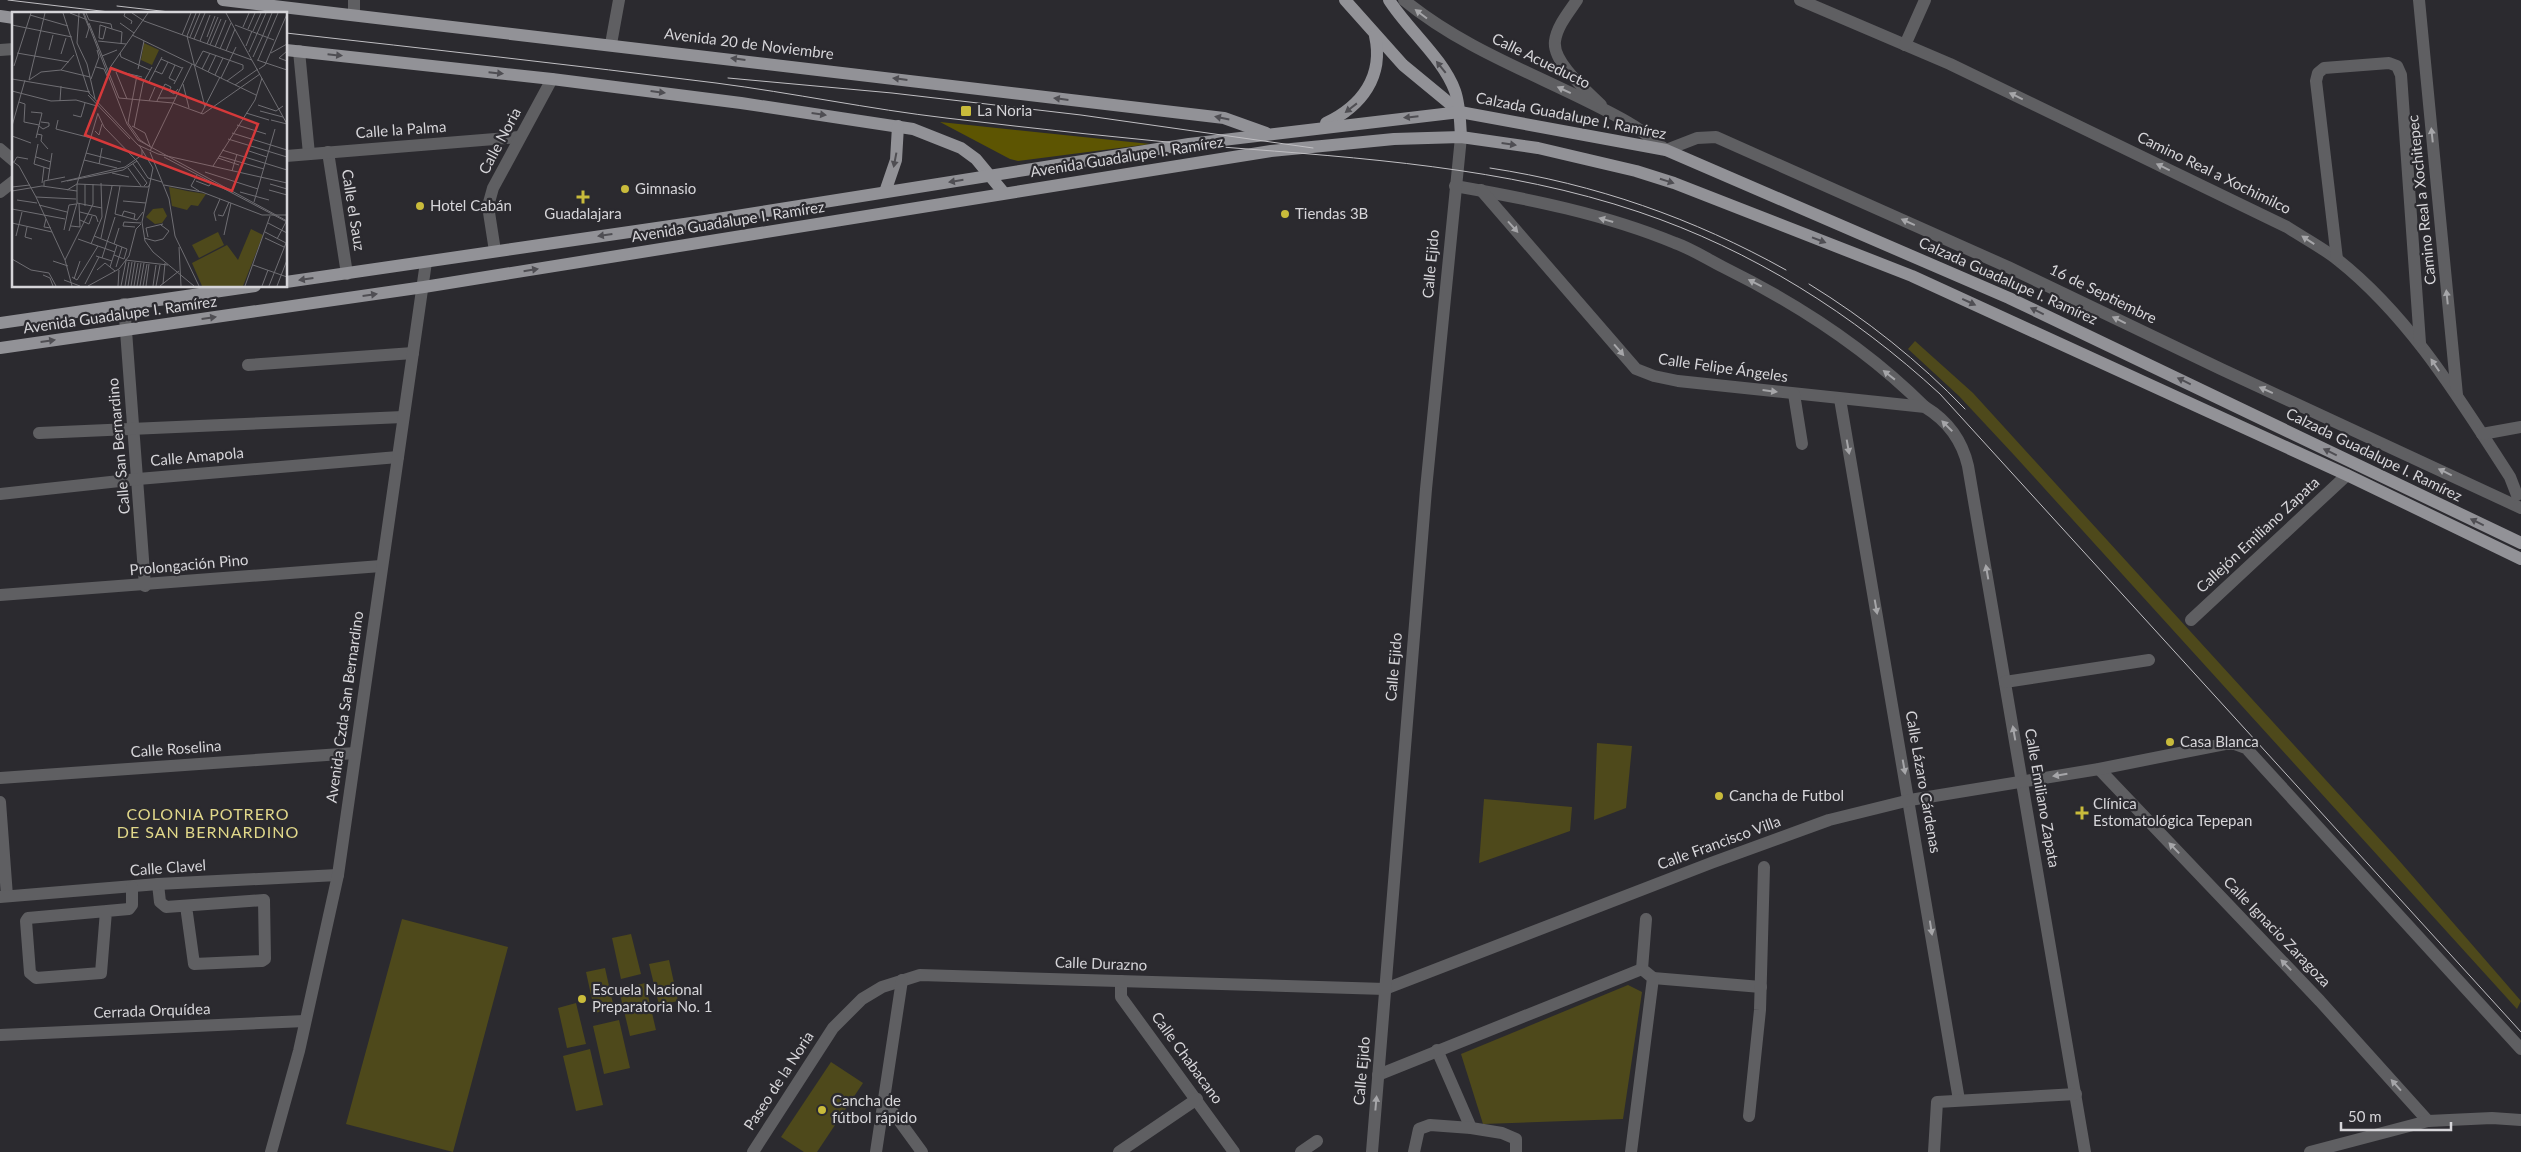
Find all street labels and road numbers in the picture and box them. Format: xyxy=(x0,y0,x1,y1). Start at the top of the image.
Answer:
street label: Avenida 20 de Noviembre xyxy=(663,24,835,62)
street label: Calle Acueducto xyxy=(1489,29,1593,92)
street label: Calzada Guadalupe I. Ramírez xyxy=(1474,88,1668,142)
street label: Calle Noria xyxy=(474,104,524,177)
street label: Camino Real a Xochitepec xyxy=(2403,114,2439,286)
street label: Calle la Palma xyxy=(355,117,447,141)
street label: Camino Real a Xochimilco xyxy=(2135,127,2294,217)
street label: Avenida Guadalupe I. Ramírez xyxy=(1029,132,1225,180)
street label: Calle el Sauz xyxy=(339,168,369,252)
street label: Avenida Guadalupe I. Ramírez xyxy=(630,197,826,245)
street label: Calle Ejido xyxy=(1418,229,1442,299)
street label: Calzada Guadalupe I. Ramírez xyxy=(1916,232,2101,328)
street label: 16 de Septiembre xyxy=(2047,259,2160,327)
street label: Avenida Guadalupe I. Ramírez xyxy=(22,291,218,337)
street label: Calle Felipe Ángeles xyxy=(1657,349,1789,385)
street label: Calle San Bernardino xyxy=(103,377,133,515)
street label: Calzada Guadalupe I. Ramírez xyxy=(2283,404,2466,505)
street label: Calle Amapola xyxy=(149,443,244,469)
street label: Callejón Emiliano Zapata xyxy=(2192,473,2323,596)
street label: Prolongación Pino xyxy=(129,550,249,578)
street label: Avenida Czda San Bernardino xyxy=(322,610,366,804)
street label: Calle Ejido xyxy=(1381,632,1405,702)
street label: Calle Lázaro Cárdenas xyxy=(1903,709,1945,855)
street label: Calle Emiliano Zapata xyxy=(2022,727,2064,869)
street label: Calle Roselina xyxy=(130,736,222,760)
street label: Calle Francisco Villa xyxy=(1655,811,1783,873)
street label: Calle Clavel xyxy=(129,855,207,879)
street label: Calle Ignacio Zaragoza xyxy=(2220,872,2335,990)
street label: Calle Durazno xyxy=(1055,952,1148,974)
street label: Cerrada Orquídea xyxy=(93,999,211,1021)
street label: Calle Chabacano xyxy=(1148,1008,1227,1107)
street label: Paseo de la Noria xyxy=(740,1028,817,1133)
street label: Calle Ejido xyxy=(1349,1036,1373,1106)

